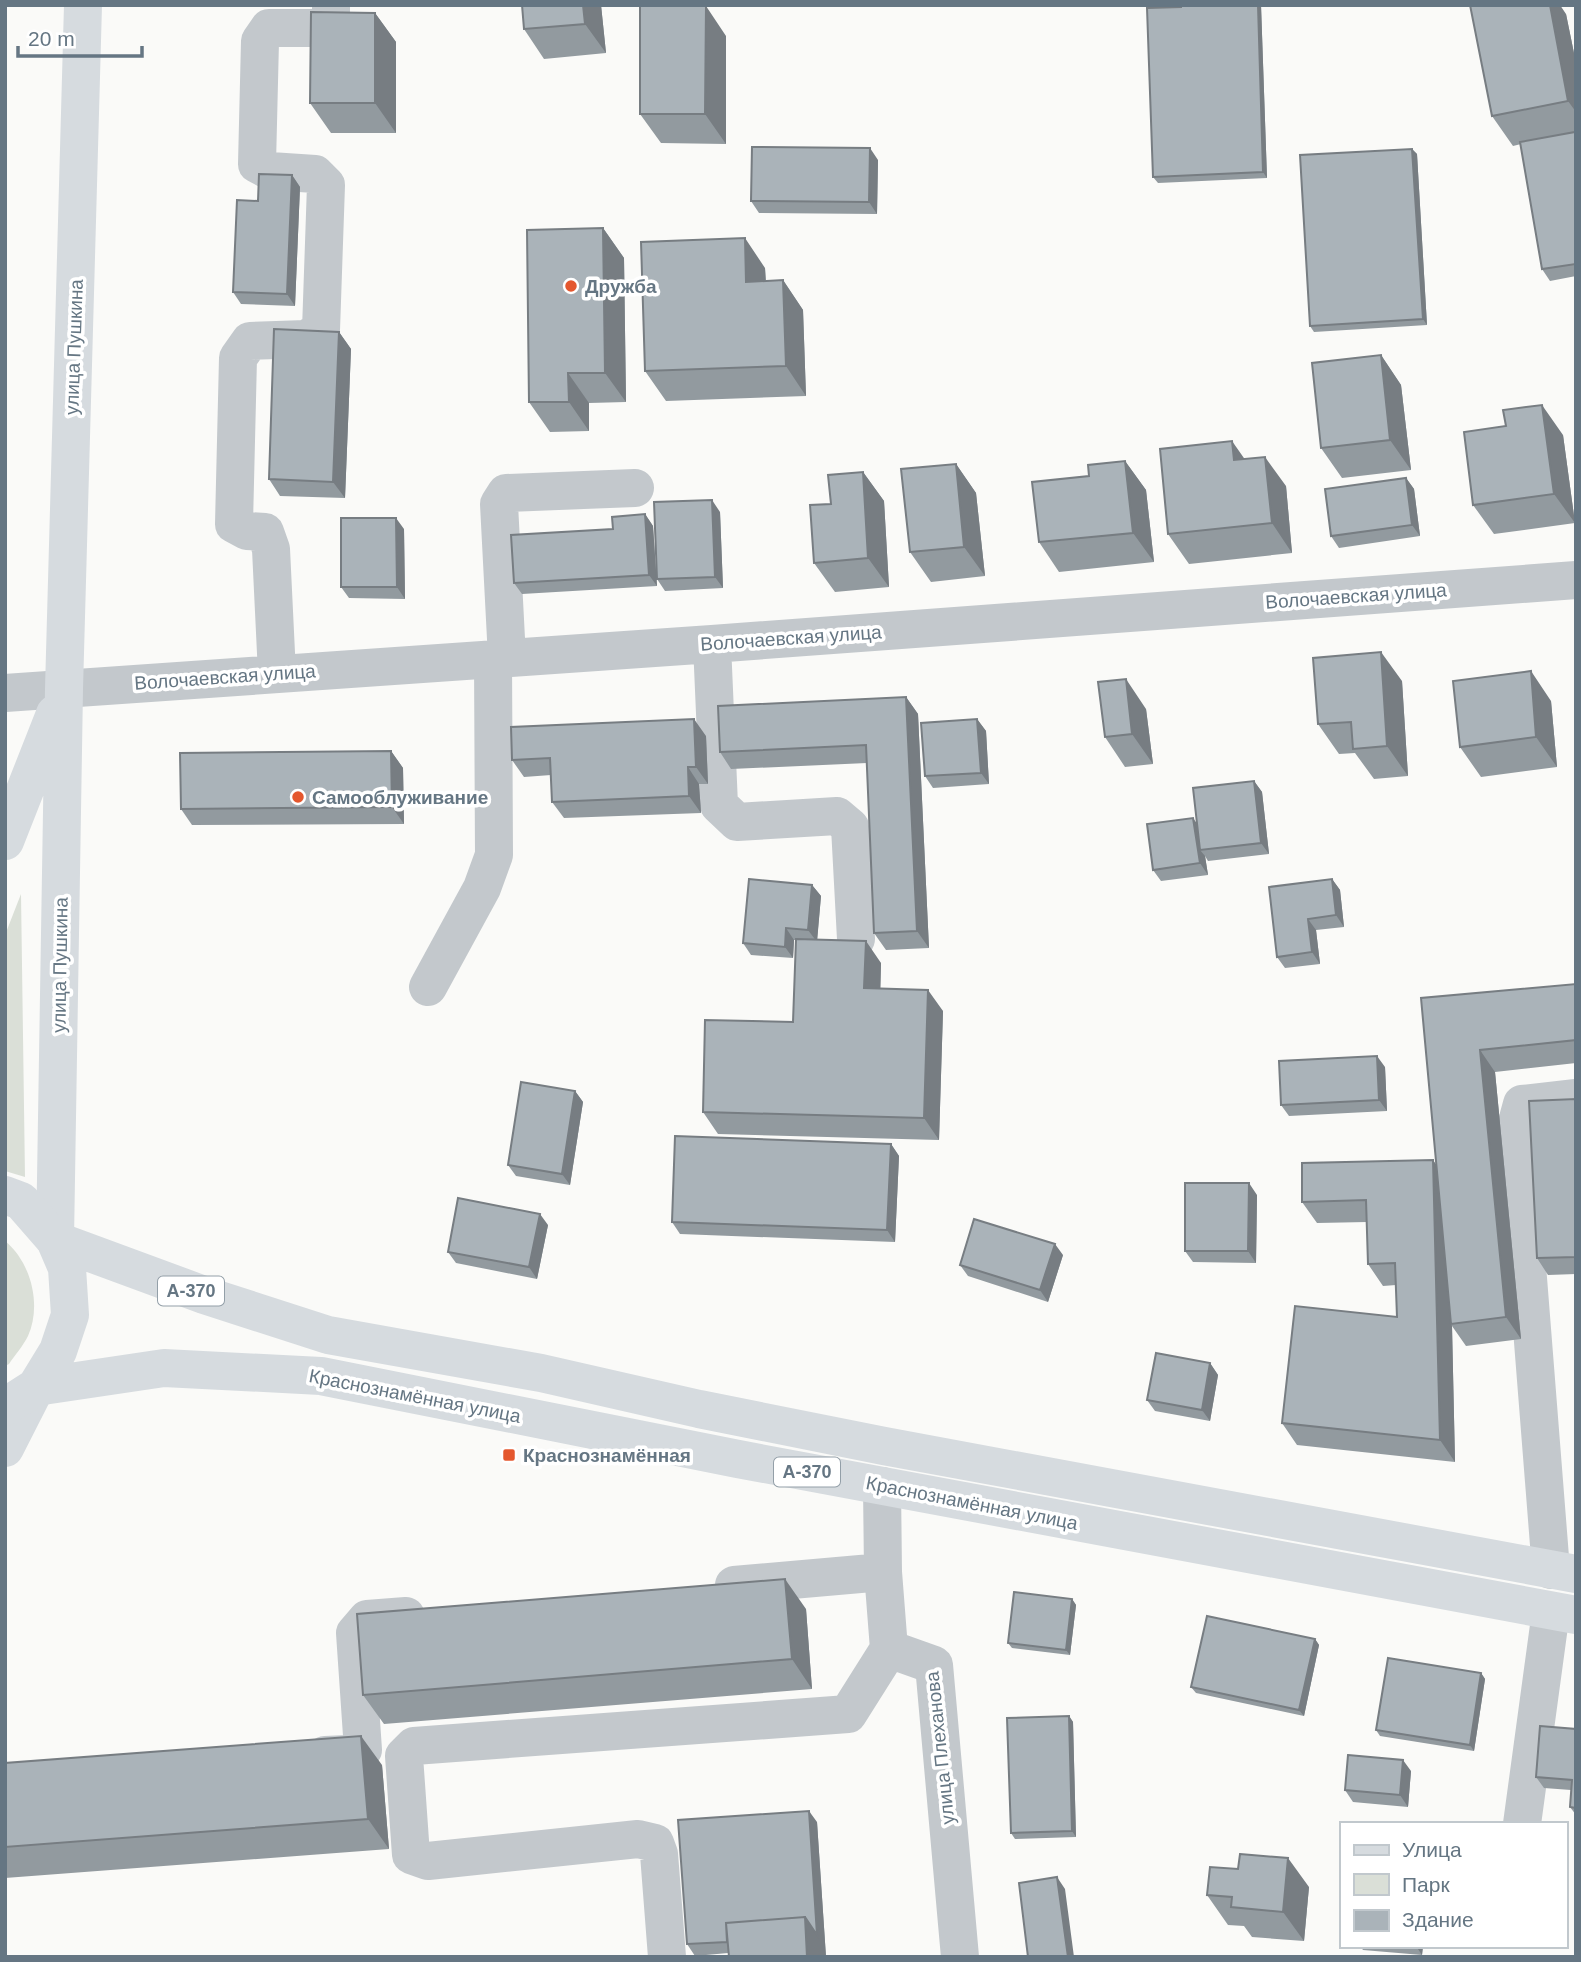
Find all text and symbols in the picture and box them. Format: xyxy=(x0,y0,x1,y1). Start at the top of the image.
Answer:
scale bar xyxy=(18,14,142,58)
text: 20 m xyxy=(28,27,75,50)
place label: Дружба xyxy=(585,276,657,297)
street label: улица Пушкина xyxy=(61,278,87,415)
marker: Дружба xyxy=(563,278,579,294)
street label: Волочаевская улица xyxy=(1265,579,1448,613)
street label: Волочаевская улица xyxy=(700,621,883,655)
street label: Волочаевская улица xyxy=(134,660,317,694)
place label: Самооблуживание xyxy=(312,787,488,808)
marker: Самооблуживание xyxy=(290,789,306,805)
street label: улица Пушкина xyxy=(48,896,72,1033)
road number: А-370 xyxy=(158,1276,224,1306)
street label: Краснознамённая улица xyxy=(307,1365,523,1427)
place label: Краснознамённая xyxy=(523,1445,691,1466)
marker: Краснознамённая xyxy=(501,1447,517,1463)
road number: А-370 xyxy=(774,1457,840,1486)
street label: Краснознамённая улица xyxy=(864,1472,1080,1534)
street label: улица Плеханова xyxy=(921,1670,958,1826)
legend xyxy=(1340,1822,1567,1948)
text: Улица xyxy=(1402,1838,1462,1861)
text: Парк xyxy=(1402,1873,1450,1896)
text: Здание xyxy=(1402,1908,1474,1931)

